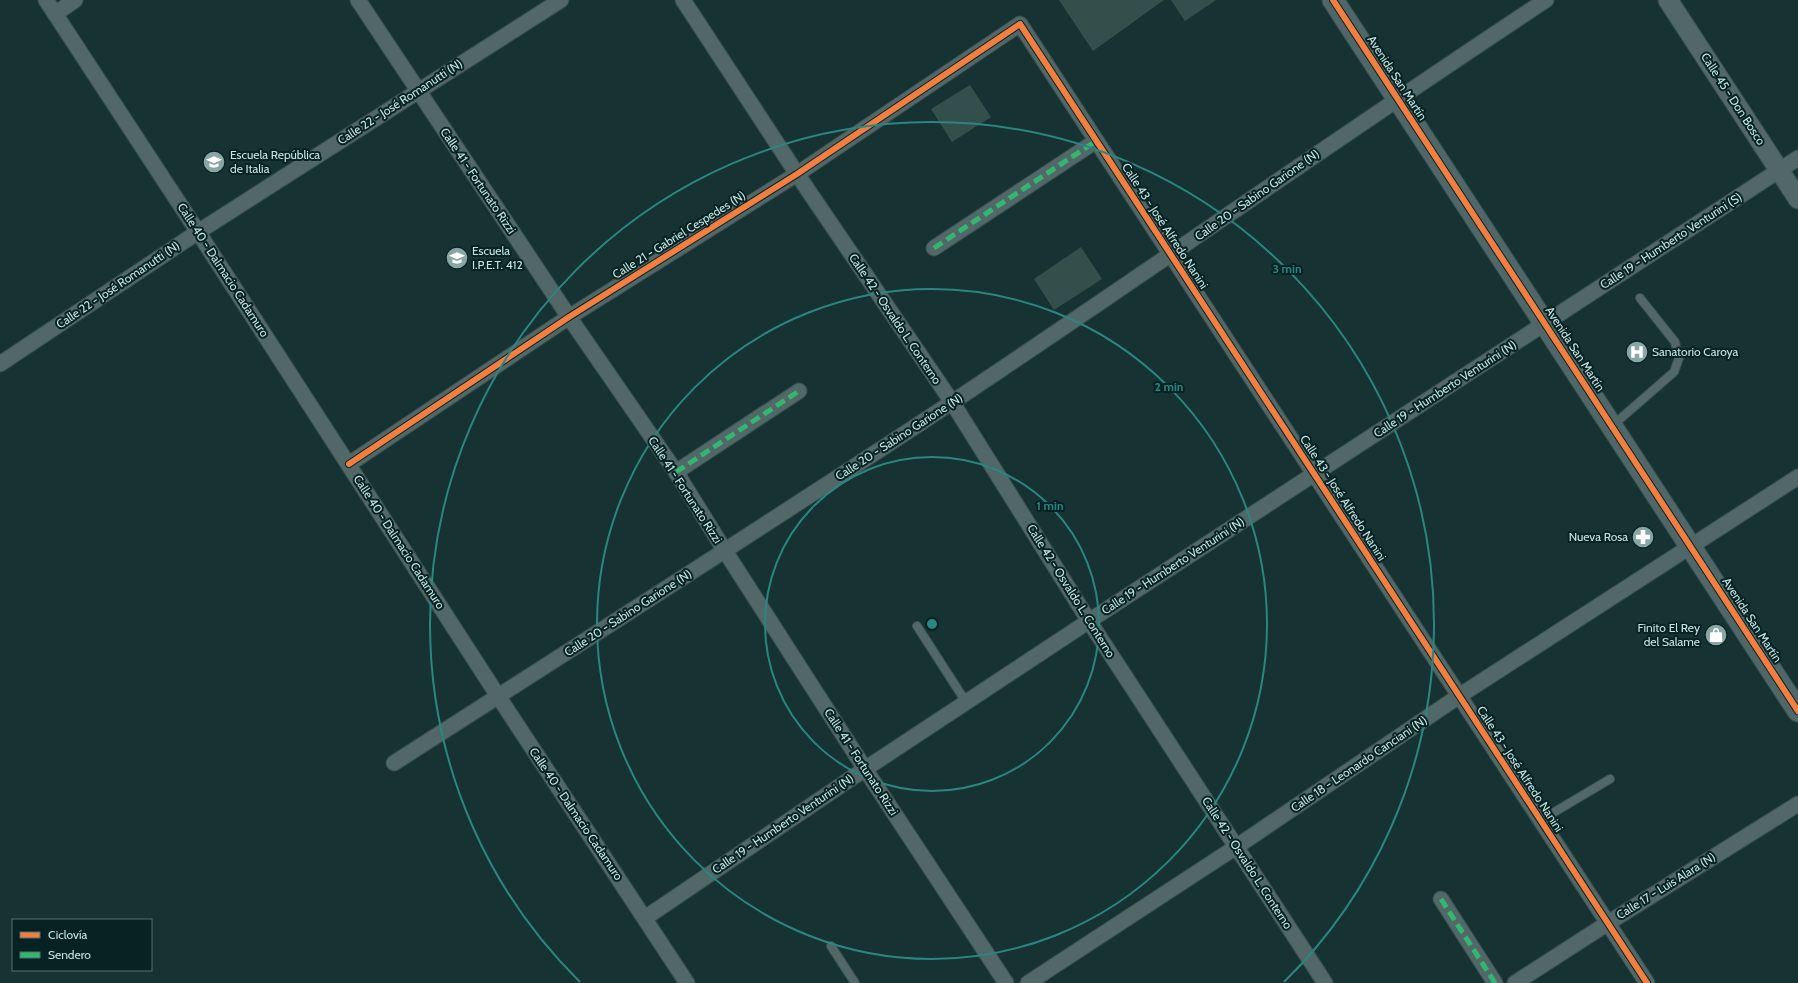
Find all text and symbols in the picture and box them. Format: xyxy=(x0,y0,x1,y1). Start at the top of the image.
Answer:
street label: Avenida San Martín xyxy=(1364,33,1431,123)
street label: Calle 45 - Don Bosco xyxy=(1698,50,1769,148)
street label: Calle 22 - José Romanutti (N) xyxy=(334,56,465,148)
street label: Calle 41 - Fortunato Rizzi xyxy=(437,125,519,237)
street label: Calle 20 - Sabino Garione (N) xyxy=(1191,146,1322,243)
place label: Escuela República de Italia xyxy=(230,147,320,176)
school or university icon: Escuela República de Italia xyxy=(201,149,227,175)
street label: Calle 43 - José Alfredo Nanini xyxy=(1119,160,1212,292)
street label: Calle 21 - Gabriel Cespedes (N) xyxy=(609,187,748,282)
street label: Calle 19 - Humberto Venturini (S) xyxy=(1597,189,1744,292)
street label: Calle 40 - Dalmacio Cadamuro xyxy=(174,200,273,340)
street label: Calle 22 - José Romanutti (N) xyxy=(53,238,182,332)
place label: Escuela I.P.E.T. 412 xyxy=(472,243,523,272)
school or university icon: Escuela I.P.E.T. 412 xyxy=(444,245,470,271)
street label: Calle 42 - Osvaldo L. Conterno xyxy=(846,250,945,387)
text: 3 min xyxy=(1272,261,1302,276)
street label: Avenida San Martín xyxy=(1542,304,1609,394)
street label: Calle 19 - Humberto Venturini (N) xyxy=(1370,337,1519,440)
hospital icon: Sanatorio Caroya xyxy=(1624,339,1650,365)
place label: Sanatorio Caroya xyxy=(1652,344,1739,359)
text: 2 min xyxy=(1155,379,1183,394)
street label: Calle 20 - Sabino Garione (N) xyxy=(832,390,965,483)
street label: Calle 43 - José Alfredo Nanini xyxy=(1297,432,1390,564)
street label: Calle 41 - Fortunato Rizzi xyxy=(645,433,726,546)
street label: Calle 40 - Dalmacio Cadamuro xyxy=(350,472,449,612)
text: 1 min xyxy=(1036,498,1064,513)
street label: Calle 19 - Humberto Venturini (N) xyxy=(1098,514,1247,617)
street label: Calle 42 - Osvaldo L. Conterno xyxy=(1024,521,1119,661)
pharmacy icon: Nueva Rosa xyxy=(1630,524,1656,550)
place label: Nueva Rosa xyxy=(1569,529,1628,544)
street label: Calle 20 - Sabino Garione (N) xyxy=(561,566,694,659)
street label: Avenida San Martín xyxy=(1719,575,1786,665)
centre of rings xyxy=(925,617,939,631)
place label: Finito El Rey del Salame xyxy=(1637,620,1700,649)
shop icon: Finito El Rey del Salame xyxy=(1703,622,1729,648)
street label: Calle 43 - José Alfredo Nanini xyxy=(1474,703,1567,835)
street label: Calle 41 - Fortunato Rizzi xyxy=(821,705,902,818)
street label: Calle 18 - Leonardo Canciani (N) xyxy=(1288,712,1430,815)
street label: Calle 40 - Dalmacio Cadamuro xyxy=(526,745,627,883)
street label: Calle 19 - Humberto Venturini (N) xyxy=(709,771,856,877)
street label: Calle 42 - Osvaldo L. Conterno xyxy=(1199,794,1296,932)
street label: Calle 17 - Luis Alara (N) xyxy=(1613,849,1718,922)
legend xyxy=(12,919,152,971)
text: Ciclovía xyxy=(48,927,87,942)
text: Sendero xyxy=(48,947,91,962)

